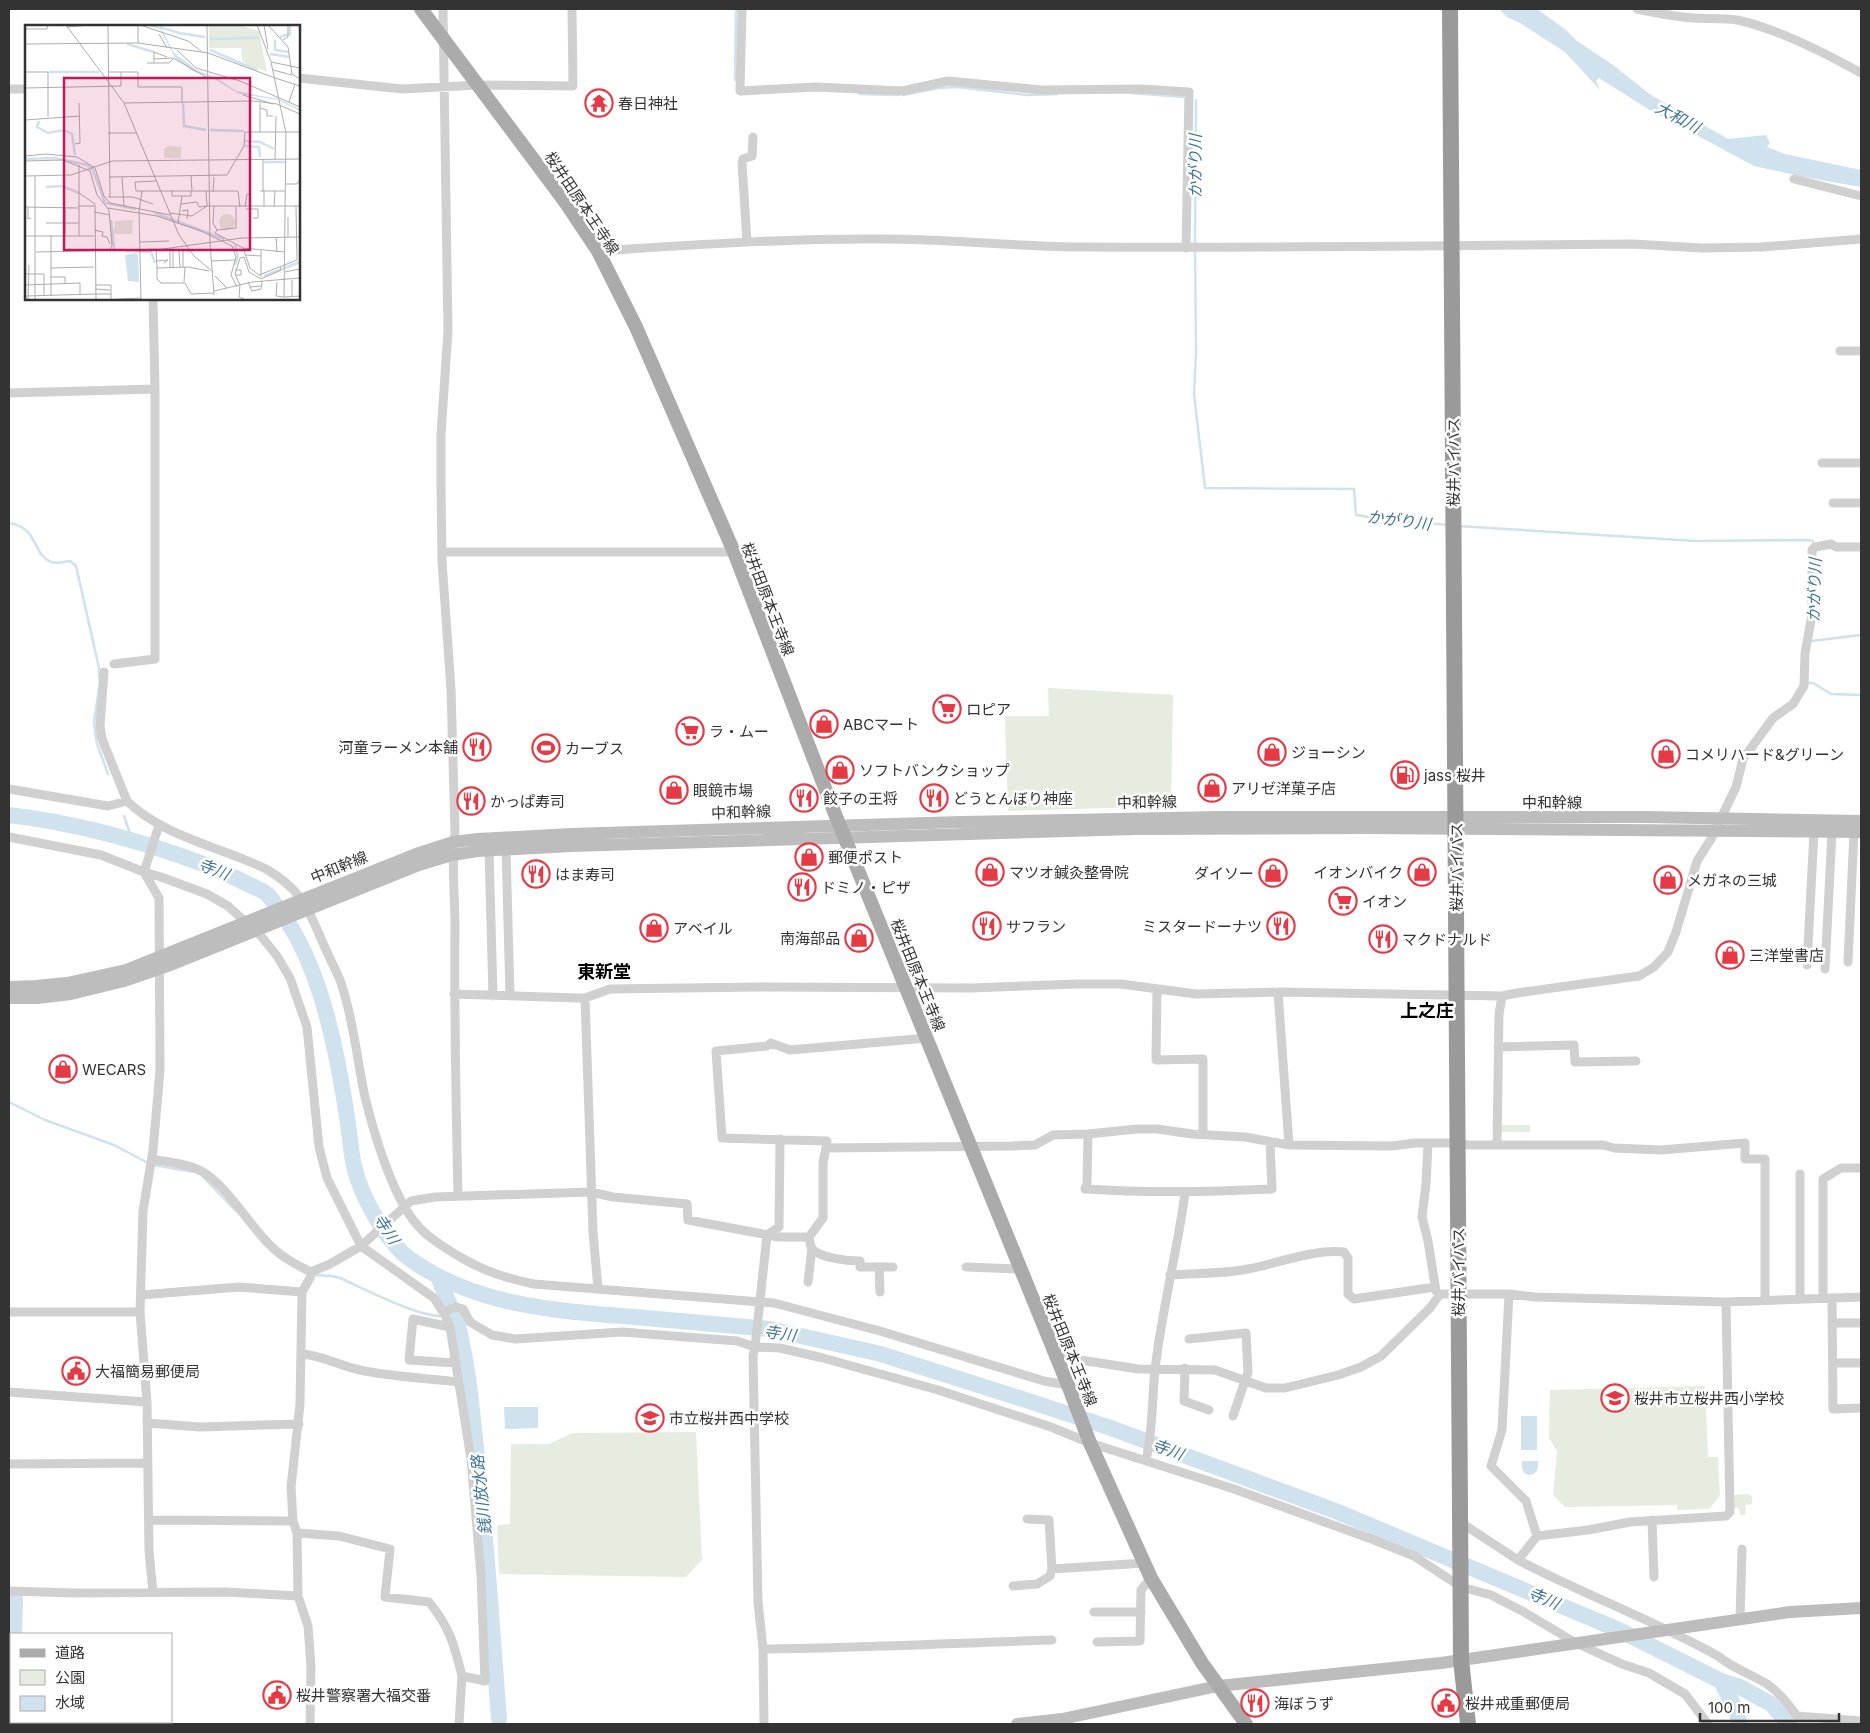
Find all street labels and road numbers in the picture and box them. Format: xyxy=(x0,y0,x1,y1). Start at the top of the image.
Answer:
street label: 桜井田原本王寺線 xyxy=(541,148,623,258)
street label: 桜井バイパス xyxy=(1444,417,1463,507)
street label: 桜井田原本王寺線 xyxy=(738,540,798,658)
street label: 中和幹線 xyxy=(1117,792,1177,812)
street label: 中和幹線 xyxy=(1522,793,1582,812)
street label: 中和幹線 xyxy=(711,801,771,823)
street label: 桜井バイパス xyxy=(1447,822,1466,912)
street label: 中和幹線 xyxy=(308,847,370,887)
street label: 桜井田原本王寺線 xyxy=(887,916,949,1034)
street label: 桜井バイパス xyxy=(1449,1227,1468,1317)
street label: 桜井田原本王寺線 xyxy=(1039,1291,1101,1409)

